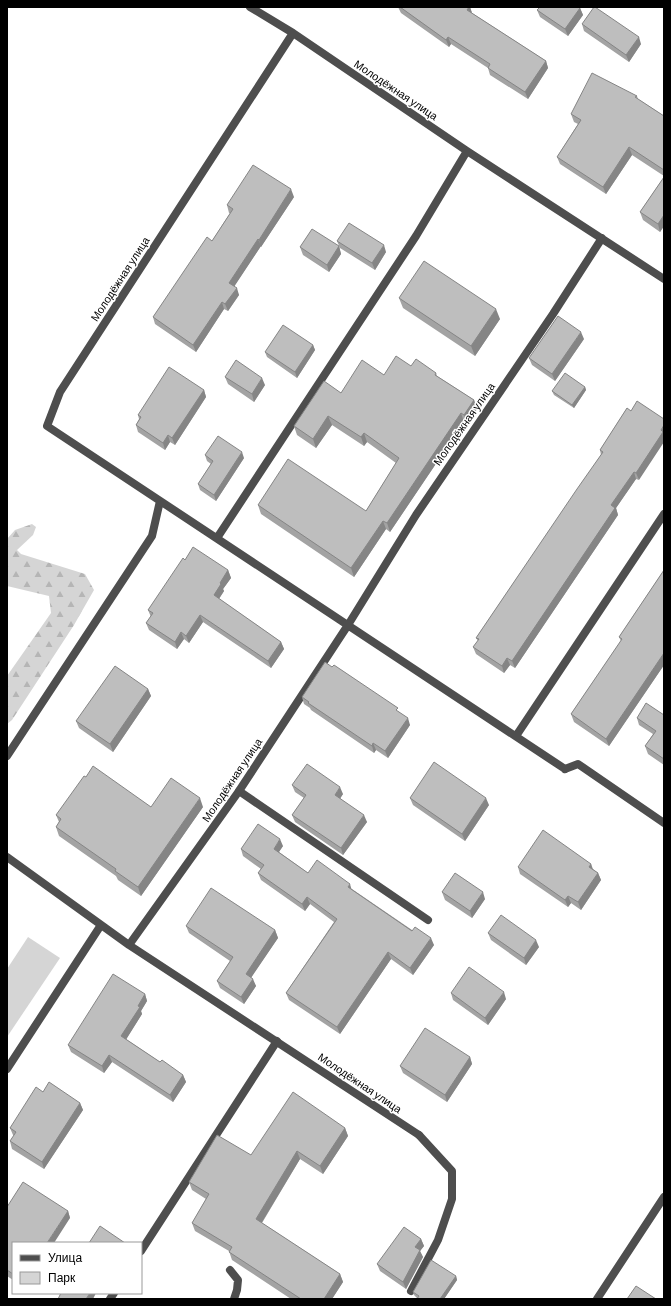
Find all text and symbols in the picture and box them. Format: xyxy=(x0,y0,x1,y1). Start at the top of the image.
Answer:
street label: Молодёжная улица xyxy=(352,57,441,123)
street label: Молодёжная улица xyxy=(87,233,152,323)
street label: Молодёжная улица xyxy=(430,379,498,468)
street label: Молодёжная улица xyxy=(199,735,265,824)
street label: Молодёжная улица xyxy=(316,1050,405,1116)
legend xyxy=(12,1242,142,1294)
text: Улица xyxy=(48,1250,82,1265)
text: Парк xyxy=(48,1270,76,1285)

